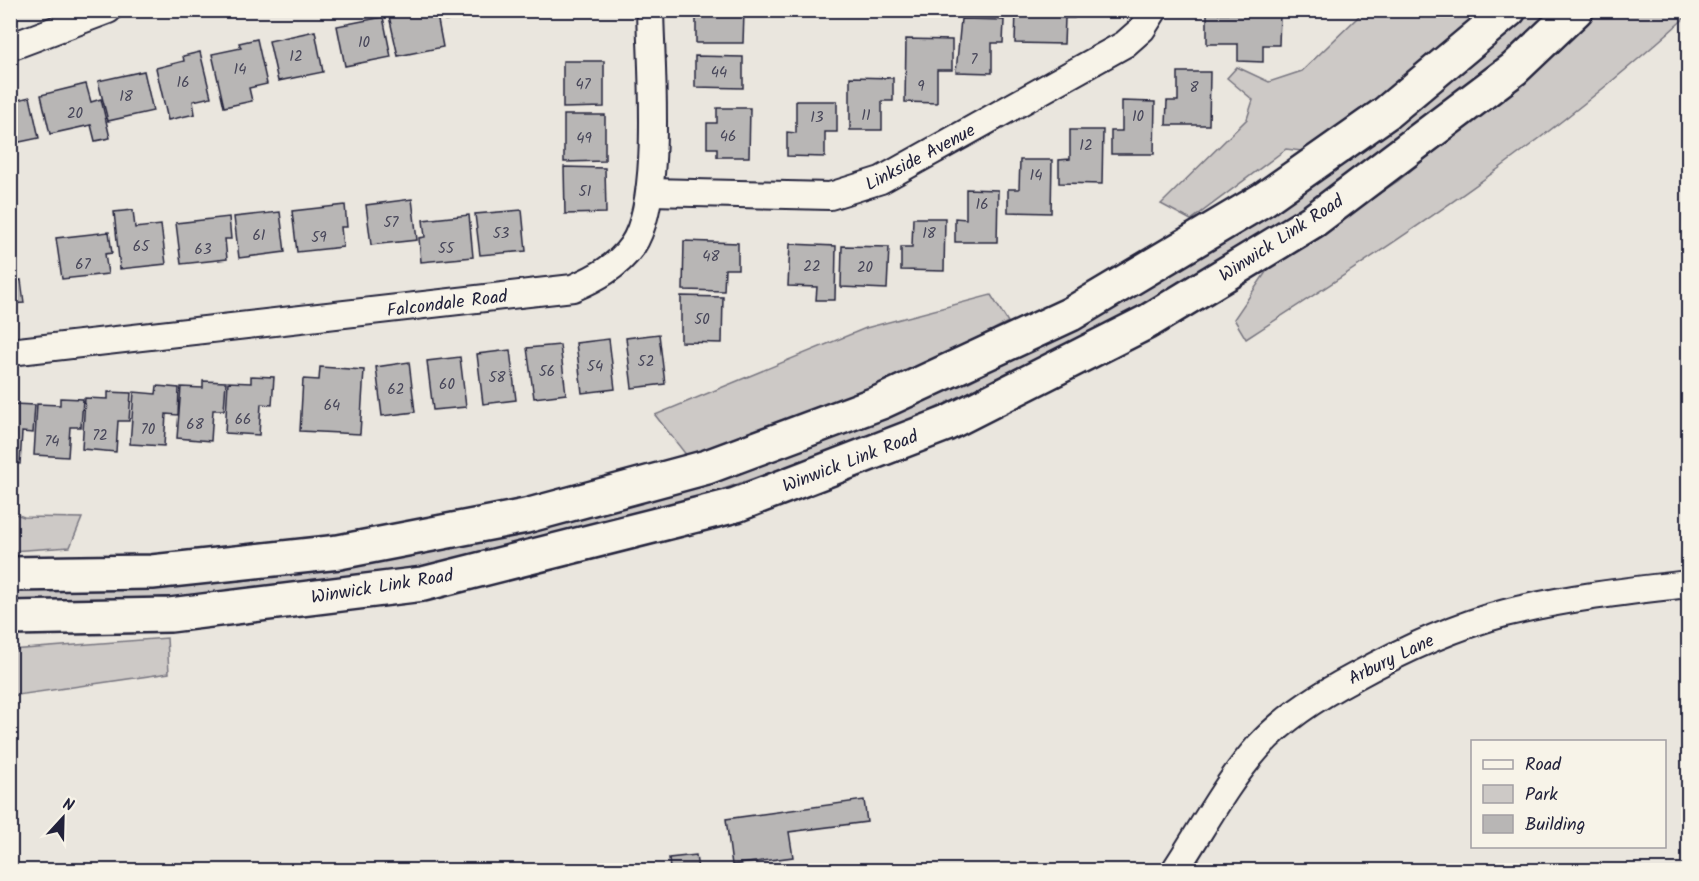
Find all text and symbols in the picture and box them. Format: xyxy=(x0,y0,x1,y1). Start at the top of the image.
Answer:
house number: 10 xyxy=(358,31,371,55)
house number: 12 xyxy=(289,45,303,69)
house number: 7 xyxy=(971,48,979,72)
house number: 14 xyxy=(234,58,246,82)
house number: 44 xyxy=(711,61,727,85)
house number: 16 xyxy=(176,71,190,95)
house number: 47 xyxy=(575,73,592,97)
house number: 9 xyxy=(917,75,925,99)
house number: 8 xyxy=(1189,76,1199,100)
house number: 18 xyxy=(119,85,134,109)
house number: 20 xyxy=(67,102,84,126)
house number: 11 xyxy=(861,104,871,128)
house number: 10 xyxy=(1132,105,1145,129)
house number: 13 xyxy=(810,106,824,130)
street label: Linkside Avenue xyxy=(860,117,981,200)
house number: 46 xyxy=(720,125,736,149)
house number: 49 xyxy=(576,127,592,151)
house number: 12 xyxy=(1079,134,1093,158)
house number: 14 xyxy=(1030,164,1042,188)
house number: 51 xyxy=(579,180,592,204)
street label: Winwick Link Road xyxy=(1214,187,1351,290)
house number: 16 xyxy=(975,193,989,217)
house number: 57 xyxy=(384,211,400,235)
house number: 53 xyxy=(493,222,510,246)
house number: 18 xyxy=(922,222,937,246)
house number: 61 xyxy=(252,224,266,248)
house number: 59 xyxy=(311,226,327,250)
house number: 65 xyxy=(133,235,150,259)
house number: 55 xyxy=(438,237,455,261)
house number: 63 xyxy=(195,238,212,262)
house number: 48 xyxy=(702,245,721,269)
house number: 67 xyxy=(75,253,92,277)
house number: 22 xyxy=(803,255,821,279)
house number: 20 xyxy=(857,256,874,280)
street label: Falcondale Road xyxy=(385,283,510,326)
house number: 50 xyxy=(694,308,710,332)
house number: 52 xyxy=(638,350,654,374)
house number: 54 xyxy=(587,355,603,379)
house number: 56 xyxy=(539,360,555,384)
house number: 58 xyxy=(488,366,507,390)
house number: 60 xyxy=(439,373,455,397)
house number: 62 xyxy=(387,378,405,402)
house number: 64 xyxy=(324,394,340,418)
house number: 66 xyxy=(235,408,251,432)
house number: 68 xyxy=(186,413,205,437)
house number: 70 xyxy=(141,418,156,442)
street label: Winwick Link Road xyxy=(778,423,924,502)
house number: 72 xyxy=(92,424,108,448)
house number: 74 xyxy=(44,430,60,454)
street label: Winwick Link Road xyxy=(309,562,456,613)
street label: Arbury Lane xyxy=(1344,627,1440,694)
legend xyxy=(1471,740,1666,848)
text: Road xyxy=(1525,751,1562,780)
text: Park xyxy=(1525,781,1558,810)
north arrow xyxy=(33,788,93,848)
text: N xyxy=(59,792,77,819)
text: Building xyxy=(1525,811,1585,840)

